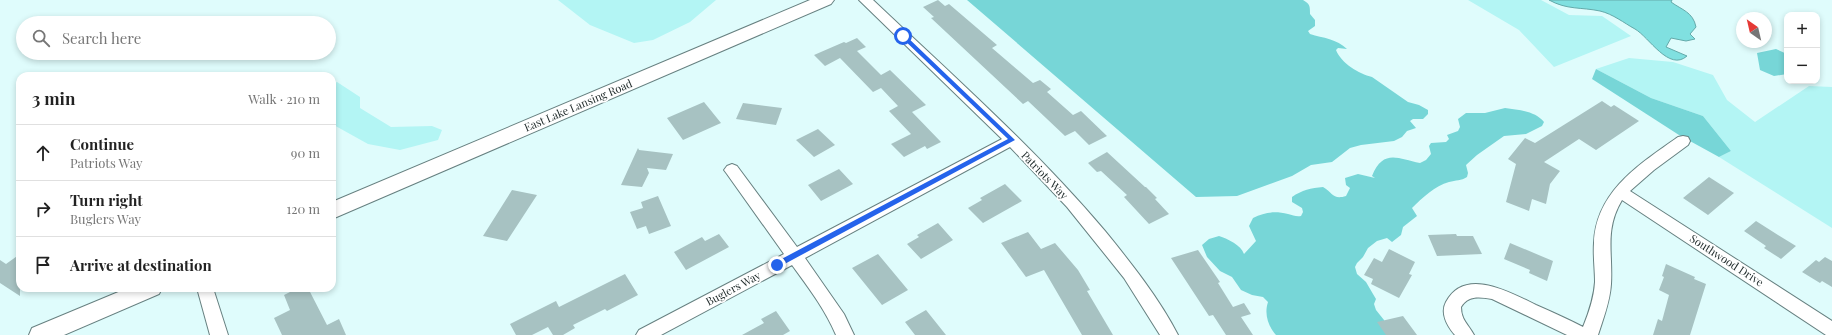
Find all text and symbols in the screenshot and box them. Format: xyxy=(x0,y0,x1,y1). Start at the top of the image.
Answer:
north arrow xyxy=(1736,12,1772,48)
map controls xyxy=(1784,12,1820,84)
button: + xyxy=(1784,12,1820,48)
search box xyxy=(16,16,336,60)
icon: search xyxy=(30,27,52,49)
route start xyxy=(894,27,912,45)
text: Search here xyxy=(62,28,141,48)
button: − xyxy=(1784,48,1820,84)
street label: East Lake Lansing Road xyxy=(522,75,635,135)
text: 3 min xyxy=(32,87,75,109)
text: Walk · 210 m xyxy=(248,90,320,107)
text: Continue xyxy=(70,134,134,154)
icon: ahead xyxy=(32,142,54,164)
text: 90 m xyxy=(291,144,320,161)
street label: Patriots Way xyxy=(1018,148,1072,203)
text: Patriots Way xyxy=(70,154,143,171)
text: Turn right xyxy=(70,190,143,210)
icon: right xyxy=(32,198,54,220)
text: 120 m xyxy=(286,200,320,217)
text: Buglers Way xyxy=(70,210,141,227)
street label: Southwood Drive xyxy=(1687,231,1767,290)
icon: arrive xyxy=(32,254,54,276)
text: Arrive at destination xyxy=(70,255,212,275)
route end xyxy=(768,256,786,274)
street label: Buglers Way xyxy=(703,267,764,309)

